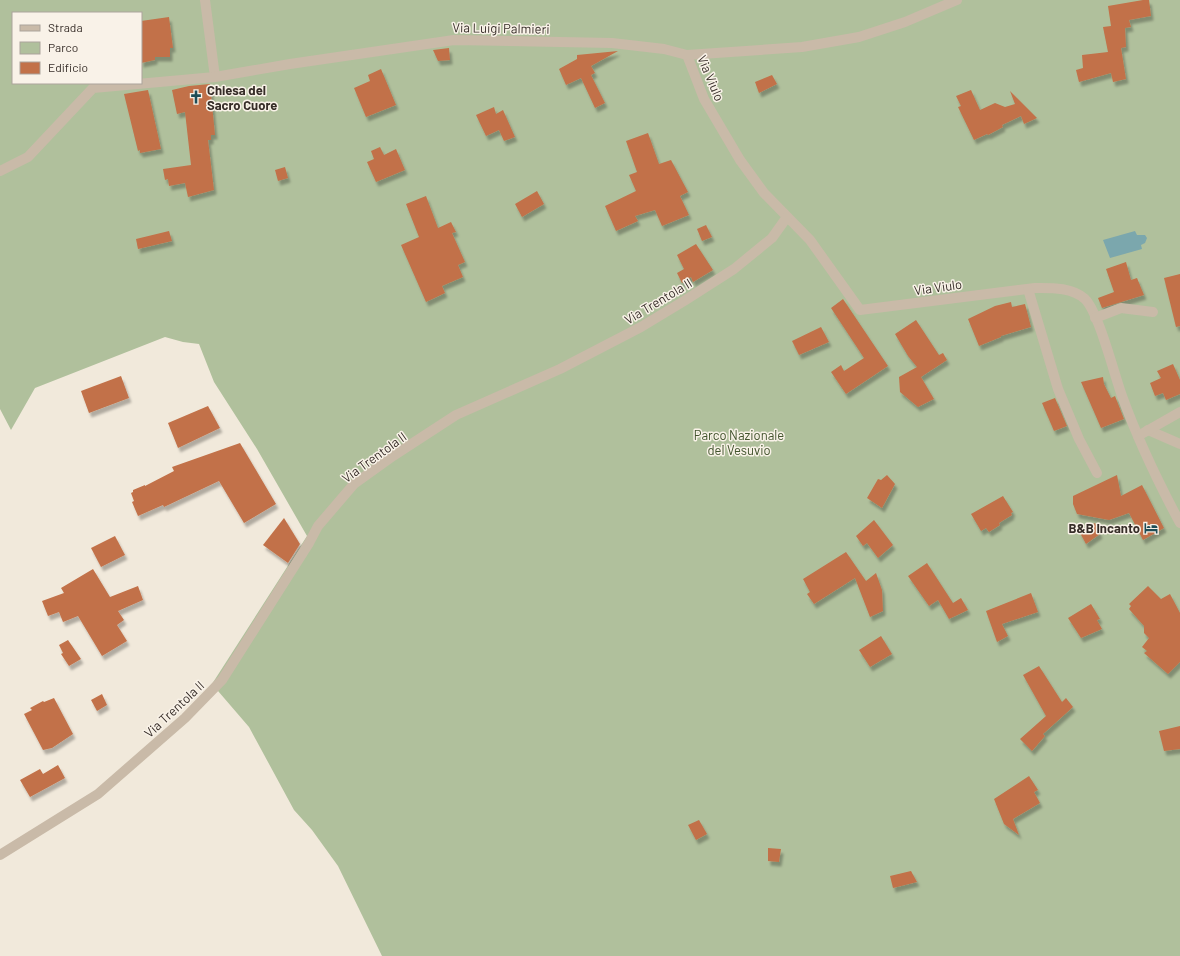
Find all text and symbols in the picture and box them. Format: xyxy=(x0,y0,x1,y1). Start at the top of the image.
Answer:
legend xyxy=(12,12,142,84)
street label: Via Luigi Palmieri xyxy=(452,19,550,37)
text: Strada xyxy=(48,20,83,34)
text: Parco xyxy=(48,40,78,54)
street label: Via Viulo xyxy=(694,53,728,103)
text: Edificio xyxy=(48,60,88,74)
place label: Chiesa del Sacro Cuore xyxy=(207,82,277,113)
church icon: Chiesa del Sacro Cuore xyxy=(188,89,204,105)
street label: Via Trentola II xyxy=(621,275,695,327)
street label: Via Viulo xyxy=(913,276,963,298)
park label: Parco Nazionale del Vesuvio xyxy=(694,427,784,458)
street label: Via Trentola II xyxy=(339,428,409,486)
place label: B&B Incanto xyxy=(1069,520,1140,536)
hotel icon: B&B Incanto xyxy=(1143,520,1159,536)
street label: Via Trentola II xyxy=(141,677,207,741)

